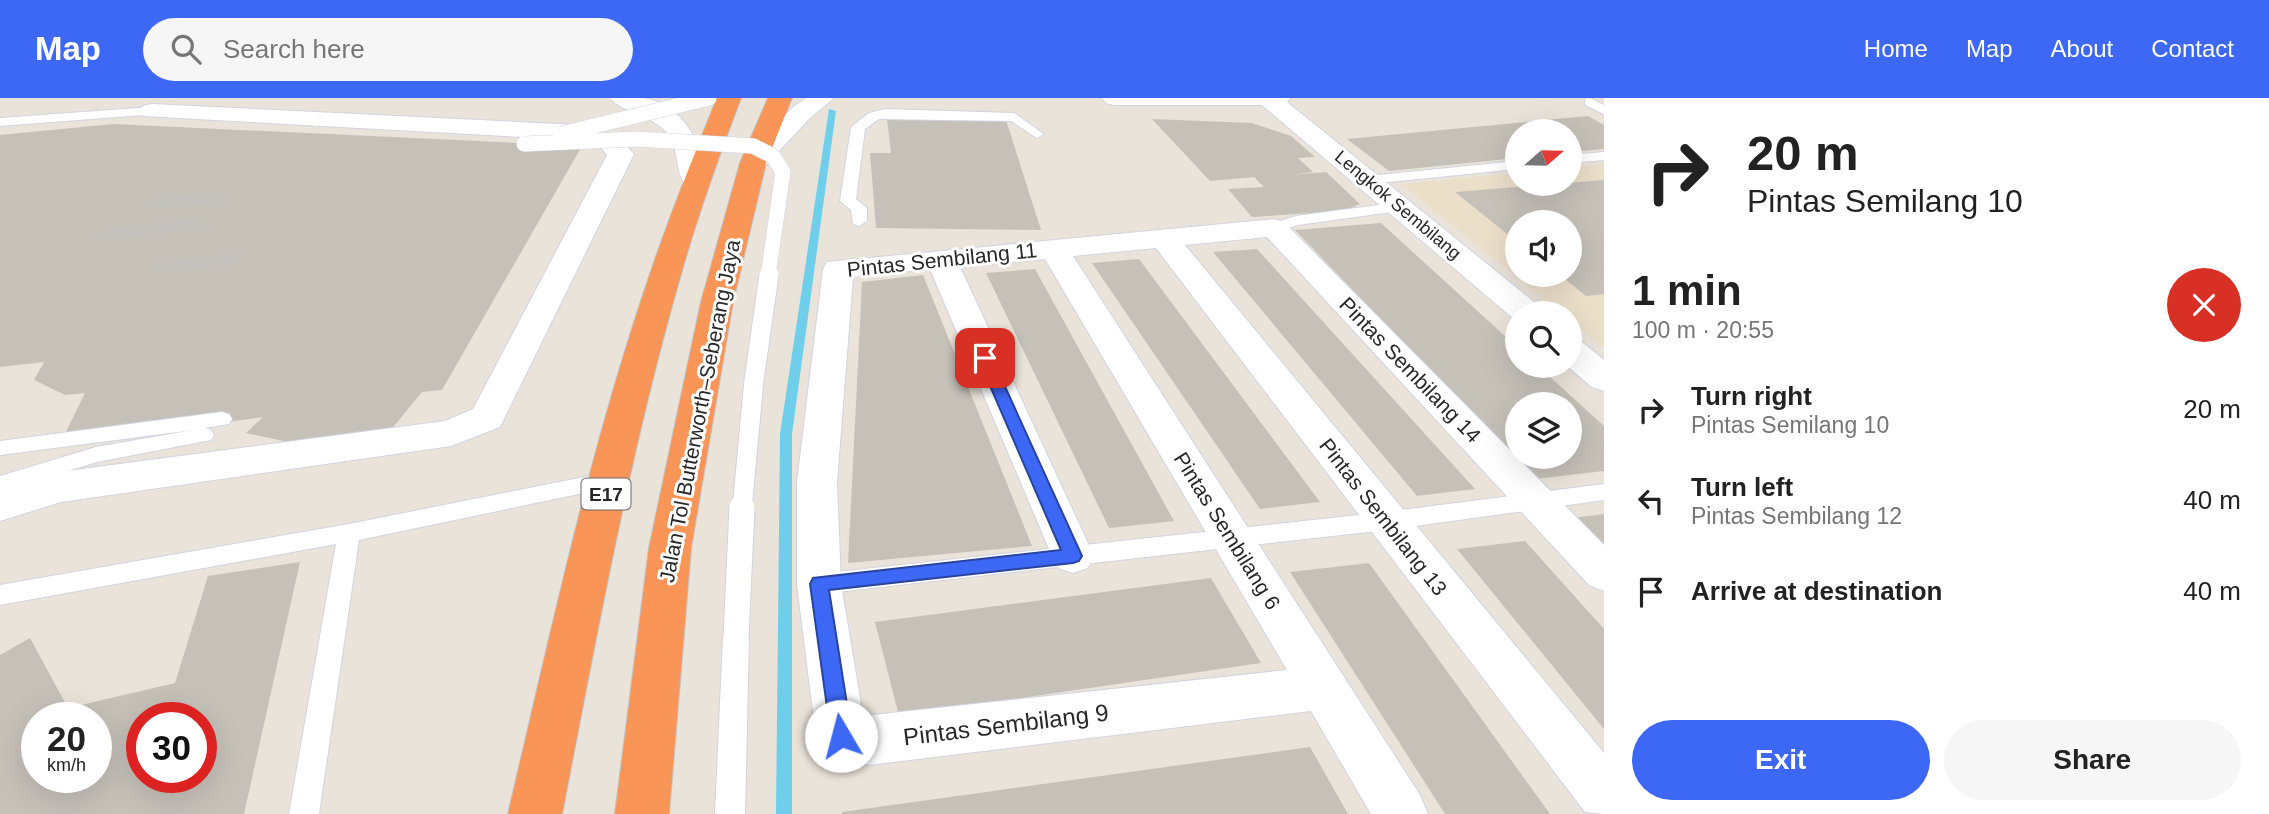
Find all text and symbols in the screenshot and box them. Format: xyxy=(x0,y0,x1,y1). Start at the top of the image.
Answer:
search box xyxy=(143,18,633,81)
text: Map xyxy=(35,30,101,67)
icon: search xyxy=(167,30,205,68)
text: Search here xyxy=(223,34,365,64)
text: Home xyxy=(1864,35,1928,62)
text: Map xyxy=(1966,35,2013,62)
text: About xyxy=(2051,35,2113,62)
text: Contact xyxy=(2151,35,2234,62)
north arrow xyxy=(1505,119,1582,196)
map controls xyxy=(1505,119,1582,469)
icon: right xyxy=(1632,126,1723,217)
text: 20 m xyxy=(1747,126,1859,180)
street label: Lengkok Sembilang xyxy=(1331,147,1465,263)
text: Pintas Semilang 10 xyxy=(1747,183,2023,219)
button: sound xyxy=(1505,210,1582,287)
street label: Jalan Tol Butterworth–Seberang Jaya xyxy=(655,237,744,584)
street label: Pintas Sembilang 11 xyxy=(846,238,1038,281)
text: 1 min xyxy=(1632,267,1742,314)
button: close xyxy=(2167,268,2241,342)
street label: Pintas Sembilang 14 xyxy=(1335,292,1486,447)
button: search xyxy=(1505,301,1582,378)
text: 100 m · 20:55 xyxy=(1632,317,1774,343)
pin xyxy=(955,328,1015,388)
icon: arrive xyxy=(966,339,1004,377)
text: Turn right xyxy=(1691,381,1812,411)
icon: right xyxy=(1632,391,1670,429)
button: layers xyxy=(1505,392,1582,469)
text: 20 m xyxy=(2183,394,2241,424)
text: Pintas Semilang 10 xyxy=(1691,412,1889,438)
street label: Pintas Sembilang 13 xyxy=(1315,434,1452,600)
street label: Pintas Sembilang 6 xyxy=(1170,448,1285,614)
text: Turn left xyxy=(1691,472,1793,502)
road number: E17 xyxy=(582,478,630,510)
icon: left xyxy=(1632,482,1670,520)
text: 40 m xyxy=(2183,485,2241,515)
text: Pintas Sembilang 12 xyxy=(1691,503,1902,529)
icon: arrive xyxy=(1632,573,1670,611)
text: Arrive at destination xyxy=(1691,576,1942,606)
text: 40 m xyxy=(2183,576,2241,606)
position arrow xyxy=(804,699,878,773)
street label: Pintas Sembilang 9 xyxy=(902,699,1110,751)
speed limit sign: 30 xyxy=(126,702,217,793)
text: 20 xyxy=(47,719,86,758)
button: Exit xyxy=(1632,720,1930,800)
button: Share xyxy=(1944,720,2241,800)
text: km/h xyxy=(47,755,86,775)

